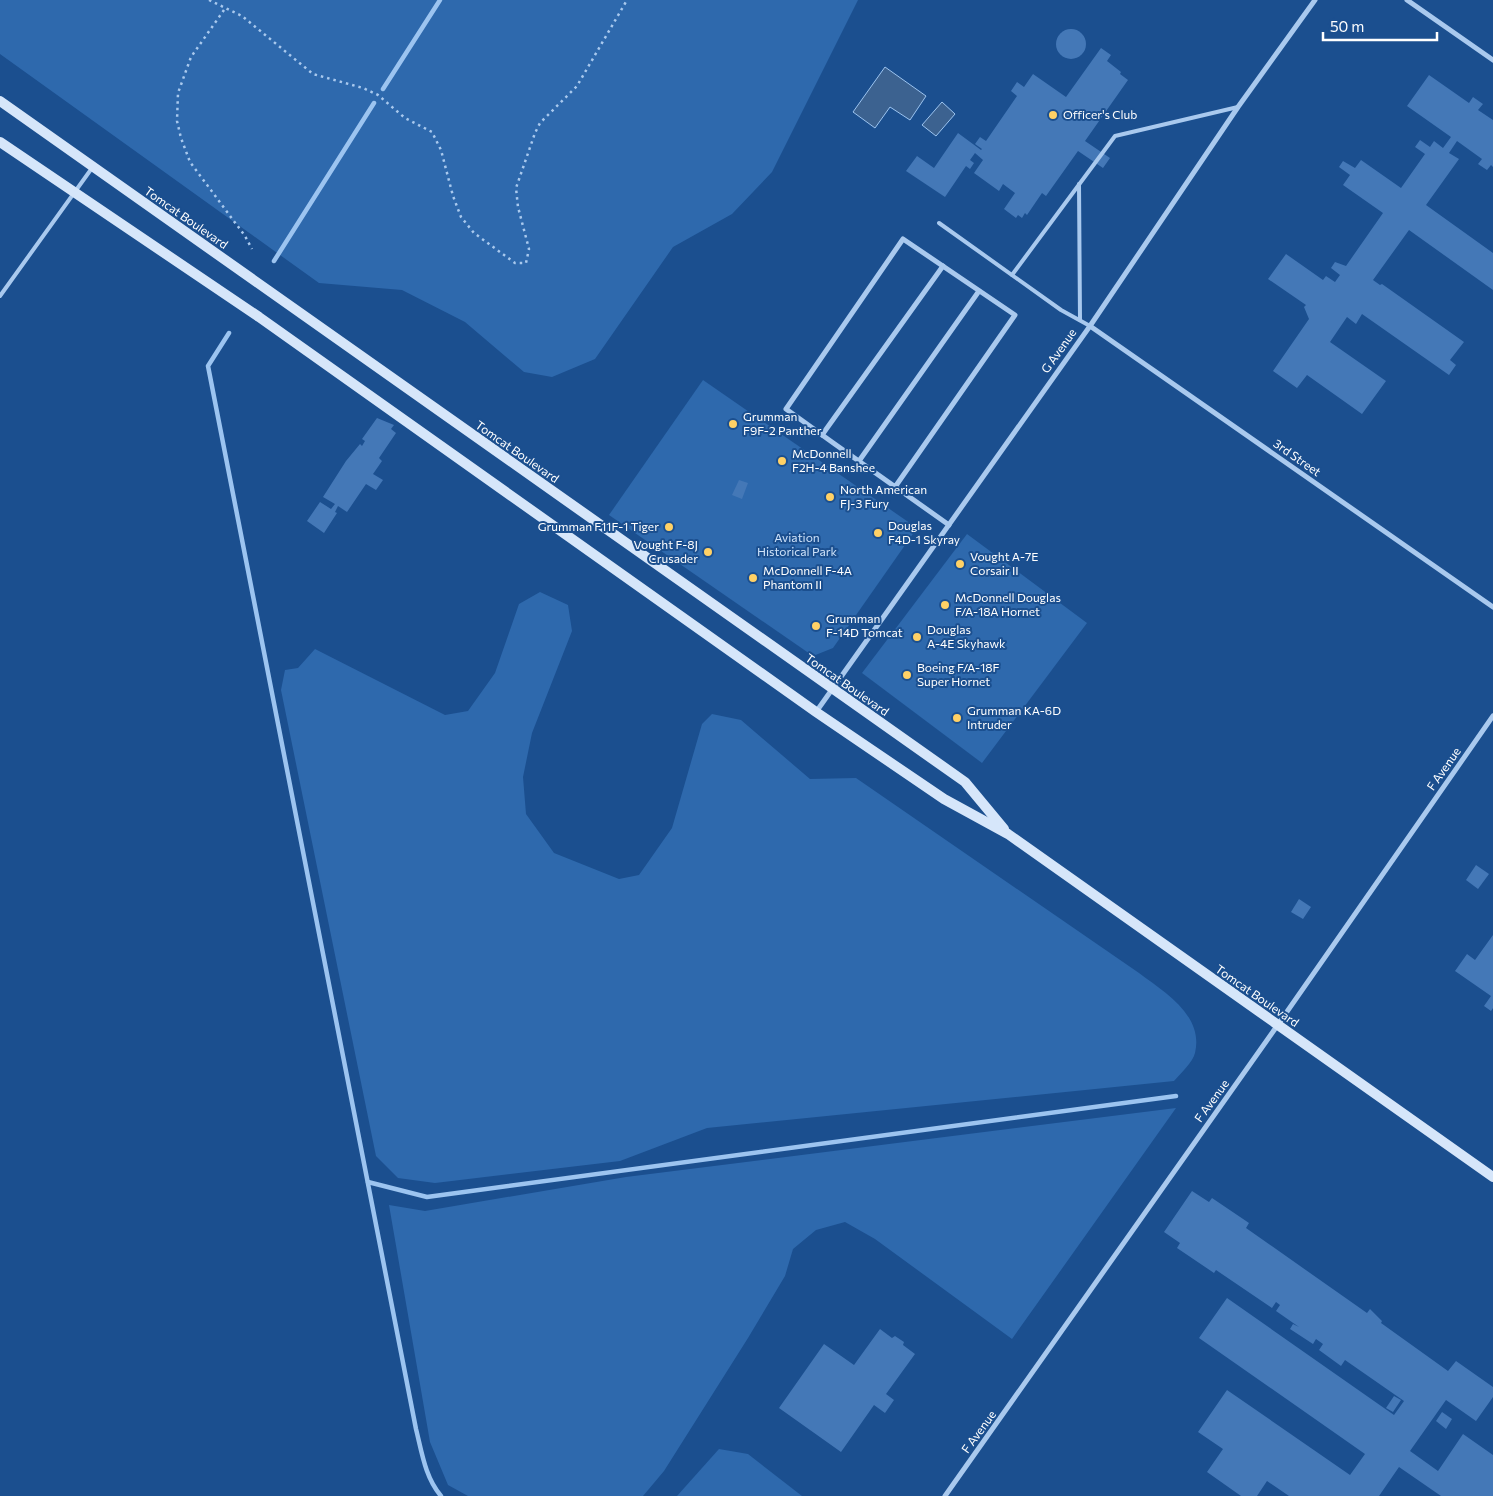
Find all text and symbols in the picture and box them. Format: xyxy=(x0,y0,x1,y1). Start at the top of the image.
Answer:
scale bar xyxy=(1323,10,1437,42)
text: 50 m xyxy=(1330,17,1364,35)
place label: Officer's Club xyxy=(1063,107,1137,121)
marker: Officer's Club xyxy=(1047,109,1059,121)
street label: Tomcat Boulevard xyxy=(142,183,231,251)
street label: G Avenue xyxy=(1038,325,1079,375)
place label: Grumman F9F-2 Panther xyxy=(743,409,822,437)
street label: Tomcat Boulevard xyxy=(473,417,562,485)
marker: Grumman F9F-2 Panther xyxy=(727,418,739,430)
street label: 3rd Street xyxy=(1271,436,1324,479)
place label: McDonnell F2H-4 Banshee xyxy=(792,446,875,474)
marker: McDonnell F2H-4 Banshee xyxy=(776,455,788,467)
place label: North American FJ-3 Fury xyxy=(840,482,927,511)
marker: North American FJ-3 Fury xyxy=(824,491,836,503)
place label: Douglas F4D-1 Skyray xyxy=(888,518,960,546)
place label: Grumman F11F-1 Tiger xyxy=(538,519,659,533)
marker: Grumman F11F-1 Tiger xyxy=(663,521,675,533)
marker: Douglas F4D-1 Skyray xyxy=(872,527,884,539)
park label: Aviation Historical Park xyxy=(757,530,838,558)
place label: Vought F-8J Crusader xyxy=(634,537,698,565)
marker: Vought F-8J Crusader xyxy=(702,546,714,558)
place label: Vought A-7E Corsair II xyxy=(970,549,1038,577)
marker: Vought A-7E Corsair II xyxy=(954,558,966,570)
place label: McDonnell F-4A Phantom II xyxy=(763,563,852,591)
marker: McDonnell F-4A Phantom II xyxy=(747,572,759,584)
place label: McDonnell Douglas F/A-18A Hornet xyxy=(955,590,1061,618)
marker: McDonnell Douglas F/A-18A Hornet xyxy=(939,599,951,611)
place label: Grumman F-14D Tomcat xyxy=(826,611,903,639)
marker: Grumman F-14D Tomcat xyxy=(810,620,822,632)
place label: Douglas A-4E Skyhawk xyxy=(927,622,1006,650)
marker: Douglas A-4E Skyhawk xyxy=(911,631,923,643)
street label: Tomcat Boulevard xyxy=(803,650,892,718)
place label: Boeing F/A-18F Super Hornet xyxy=(917,660,1000,688)
marker: Boeing F/A-18F Super Hornet xyxy=(901,669,913,681)
place label: Grumman KA-6D Intruder xyxy=(967,703,1061,731)
marker: Grumman KA-6D Intruder xyxy=(951,712,963,724)
street label: F Avenue xyxy=(1423,744,1463,793)
street label: Tomcat Boulevard xyxy=(1213,961,1302,1029)
street label: F Avenue xyxy=(1191,1076,1231,1124)
street label: F Avenue xyxy=(958,1407,998,1455)

